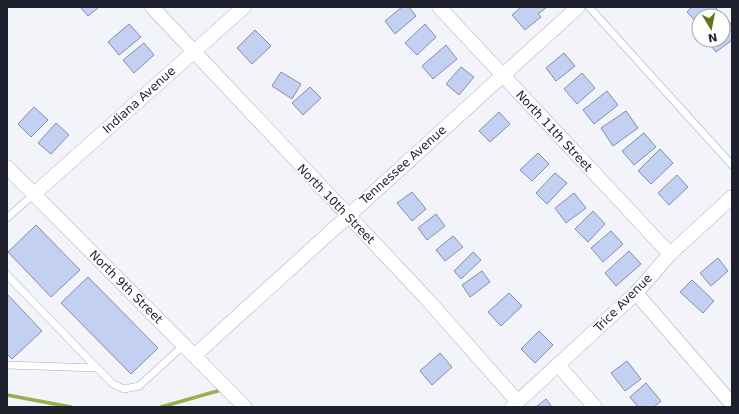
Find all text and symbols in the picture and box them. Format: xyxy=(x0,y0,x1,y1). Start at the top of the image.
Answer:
north arrow xyxy=(691,8,731,48)
text: N xyxy=(707,30,718,45)
street label: Indiana Avenue xyxy=(100,64,178,136)
street label: North 11th Street xyxy=(513,88,595,174)
street label: Tennessee Avenue xyxy=(356,123,449,208)
street label: North 10th Street xyxy=(294,161,378,247)
street label: North 9th Street xyxy=(87,248,166,327)
street label: Trice Avenue xyxy=(590,271,655,336)

